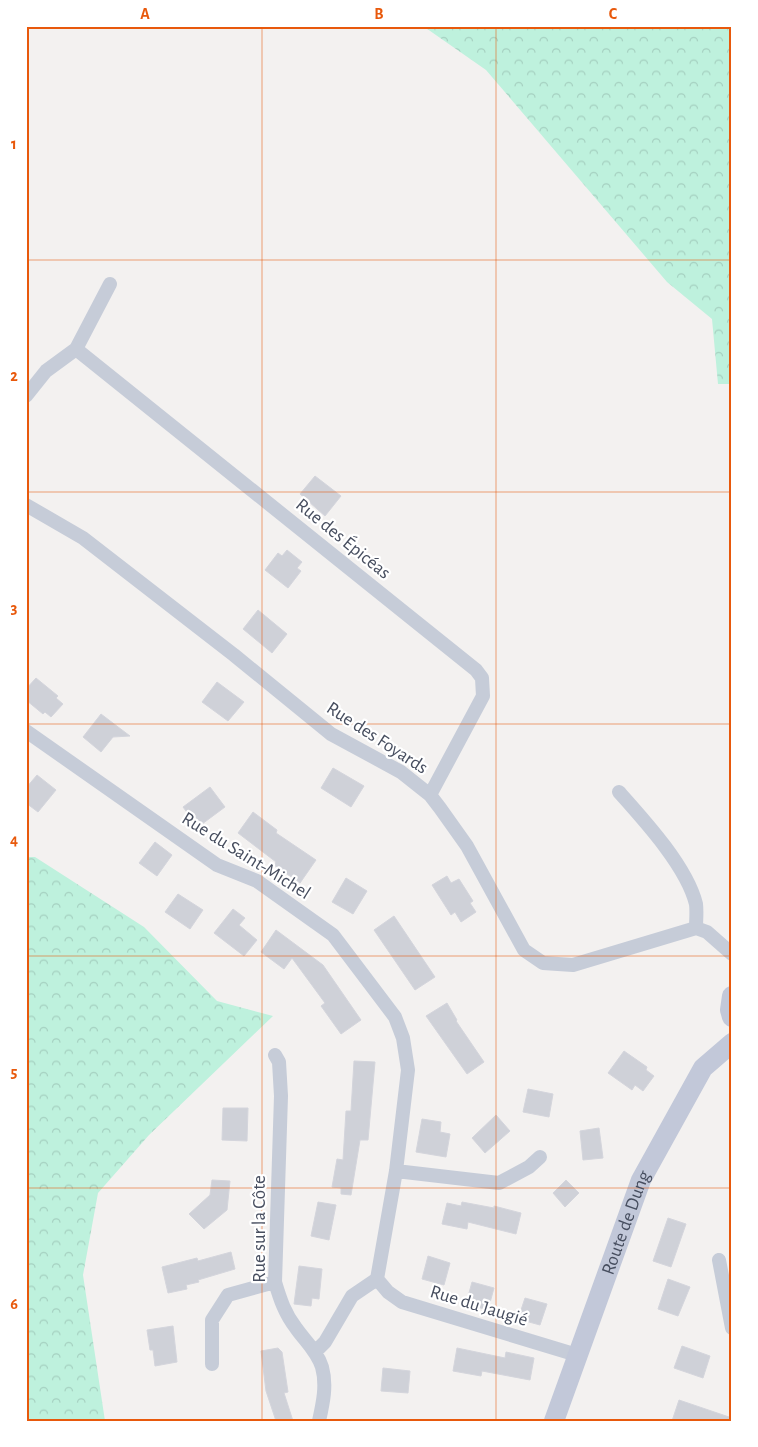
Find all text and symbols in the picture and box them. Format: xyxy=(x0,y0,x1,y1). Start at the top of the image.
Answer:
text: A xyxy=(140,6,150,22)
text: B xyxy=(374,6,384,22)
text: C xyxy=(609,6,618,22)
text: 1 xyxy=(11,136,17,152)
text: 2 xyxy=(10,368,18,384)
street label: Rue des Épicéas xyxy=(292,494,395,583)
text: 3 xyxy=(11,600,18,616)
street label: Rue des Foyards xyxy=(323,698,431,778)
street label: Rue du Saint-Michel xyxy=(178,809,314,903)
text: 4 xyxy=(10,832,18,848)
text: 5 xyxy=(11,1064,18,1080)
street label: Route de Dung xyxy=(598,1167,654,1277)
street label: Rue sur la Côte xyxy=(250,1175,269,1283)
street label: Rue du Jaugié xyxy=(428,1282,530,1330)
text: 6 xyxy=(10,1296,18,1312)

